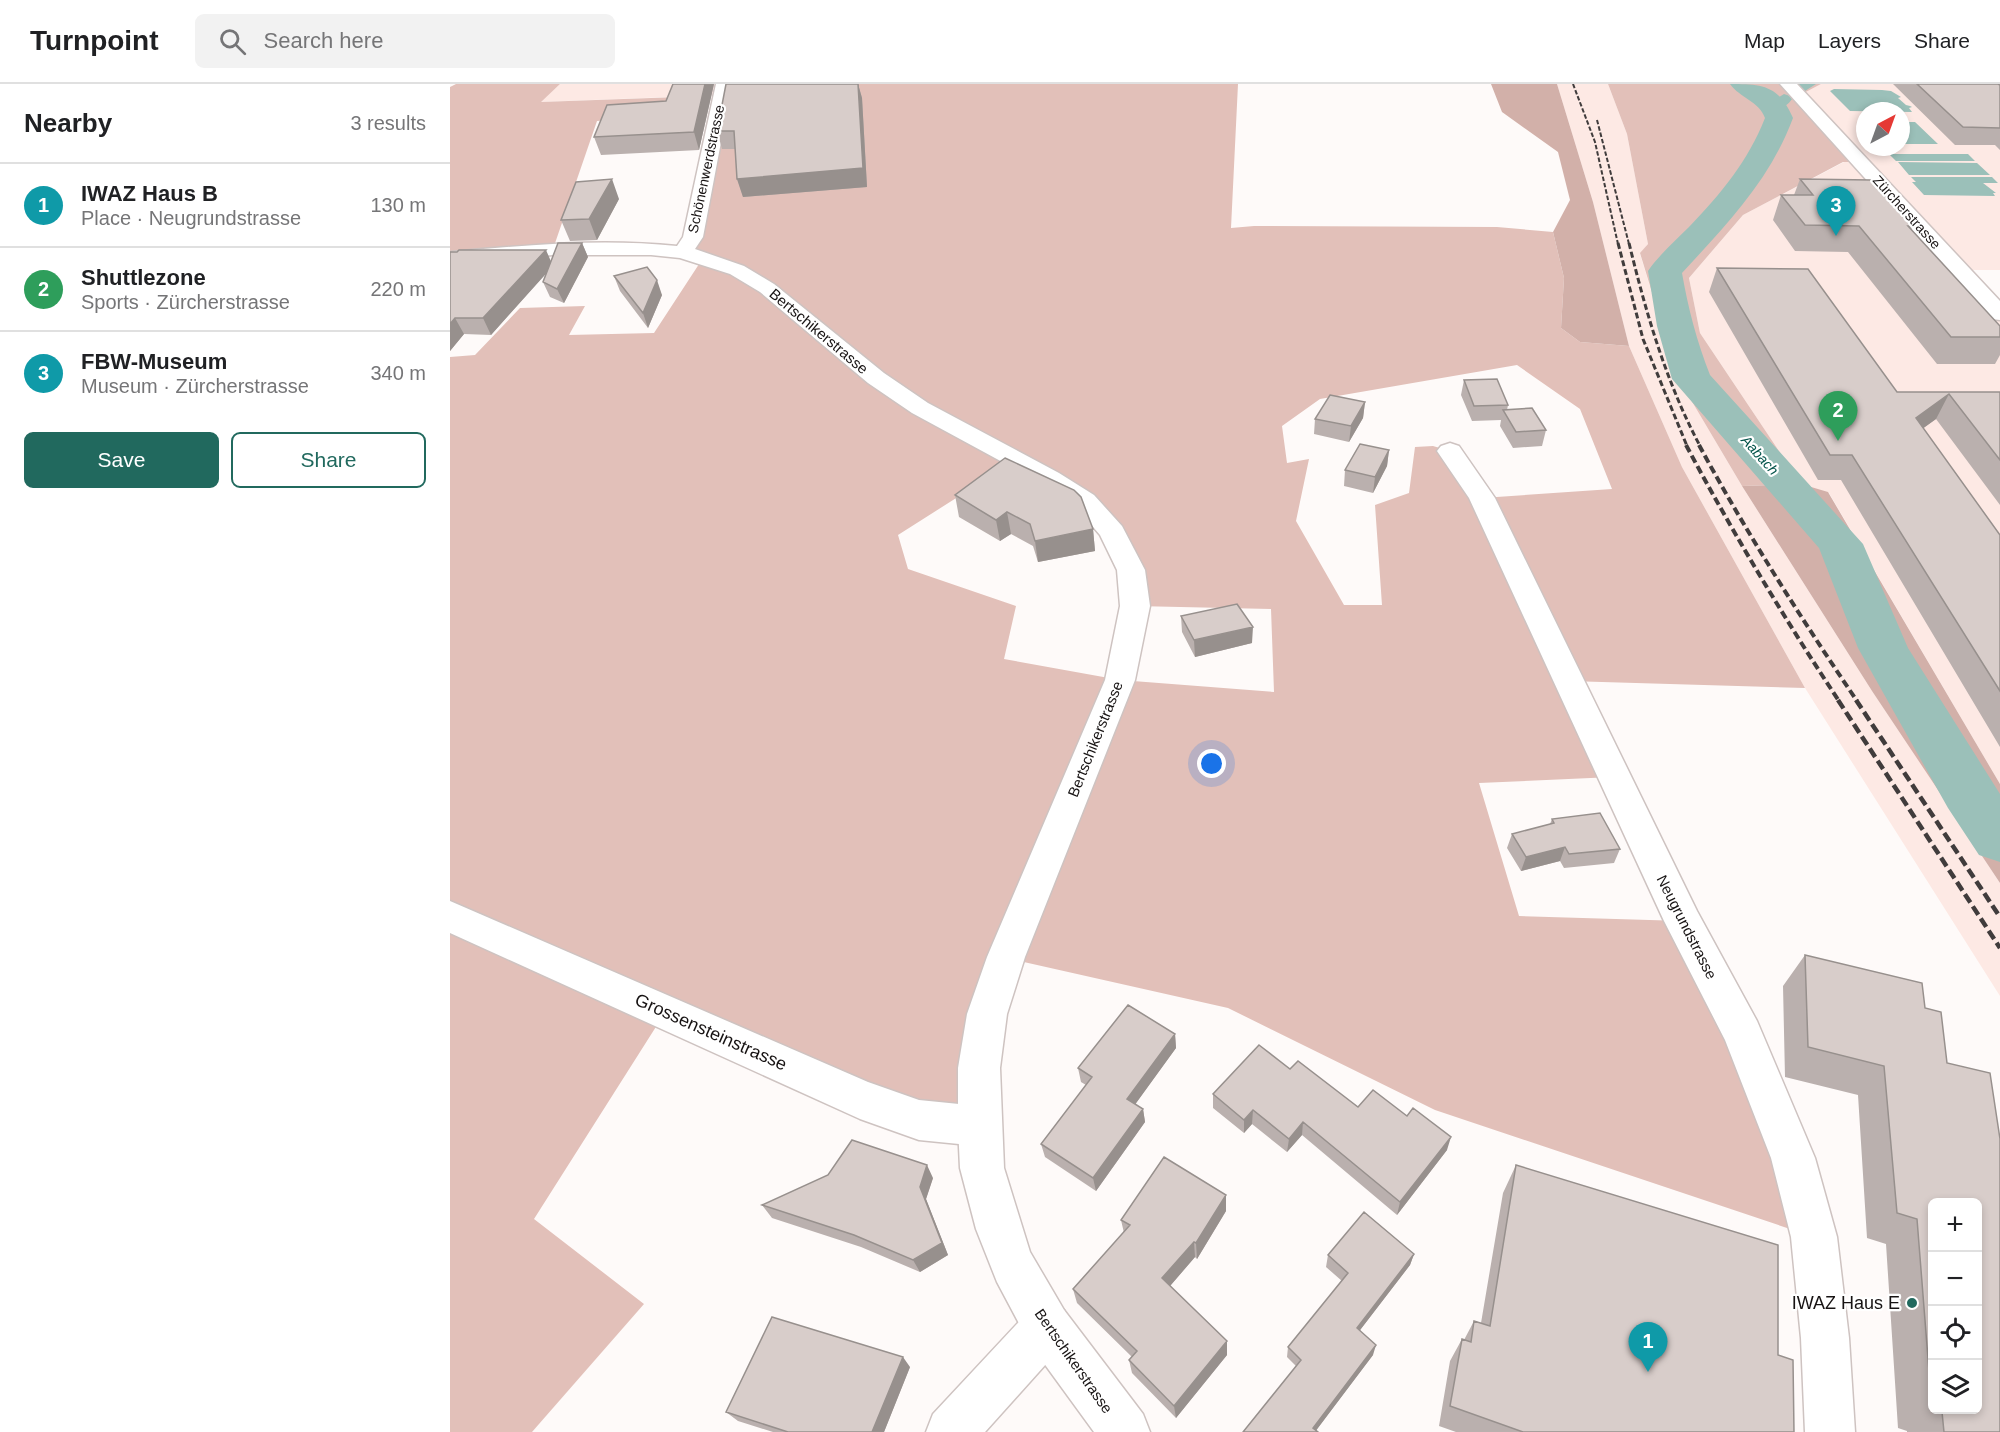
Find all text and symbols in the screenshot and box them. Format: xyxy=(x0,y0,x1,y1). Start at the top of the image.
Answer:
search box xyxy=(195,14,615,68)
text: Turnpoint xyxy=(30,25,159,56)
icon: search xyxy=(216,25,249,58)
text: Search here xyxy=(264,28,383,53)
text: Map xyxy=(1744,29,1785,52)
text: Layers xyxy=(1818,29,1881,52)
text: Share xyxy=(1914,29,1970,52)
north arrow xyxy=(1856,102,1910,156)
street label: Schönenwerdstrasse xyxy=(685,103,727,235)
text: Nearby xyxy=(24,108,112,138)
text: 3 results xyxy=(350,112,426,134)
street label: Zürcherstrasse xyxy=(1870,172,1944,252)
text: IWAZ Haus B xyxy=(81,181,218,206)
pin: 3 xyxy=(1816,186,1856,236)
text: 1 xyxy=(38,194,49,216)
text: 130 m xyxy=(370,194,426,216)
text: Place · Neugrundstrasse xyxy=(81,207,301,229)
text: Shuttlezone xyxy=(81,265,206,290)
text: 2 xyxy=(38,278,49,300)
text: 220 m xyxy=(370,278,426,300)
street label: Bertschikerstrasse xyxy=(766,285,872,377)
text: Sports · Zürcherstrasse xyxy=(81,291,290,313)
text: FBW-Museum xyxy=(81,349,227,374)
text: 3 xyxy=(38,362,49,384)
text: 340 m xyxy=(370,362,426,384)
text: Museum · Zürcherstrasse xyxy=(81,375,309,397)
pin: 2 xyxy=(1818,392,1858,441)
water label: Aabach xyxy=(1737,431,1782,478)
button: Save xyxy=(24,432,219,488)
button: Share xyxy=(231,432,426,488)
street label: Bertschikerstrasse xyxy=(1064,679,1126,799)
your location xyxy=(1197,749,1226,778)
street label: Neugrundstrasse xyxy=(1653,872,1721,982)
street label: Grossensteinstrasse xyxy=(632,989,790,1075)
map controls xyxy=(1928,1198,1982,1414)
button: + xyxy=(1928,1198,1982,1252)
button: − xyxy=(1928,1252,1982,1306)
place label: IWAZ Haus E xyxy=(1792,1293,1900,1313)
marker: IWAZ Haus E xyxy=(1905,1296,1919,1310)
street label: Bertschikerstrasse xyxy=(1032,1306,1116,1416)
button: locate xyxy=(1928,1306,1982,1360)
pin: 1 xyxy=(1628,1322,1668,1372)
button: layers xyxy=(1928,1360,1982,1414)

